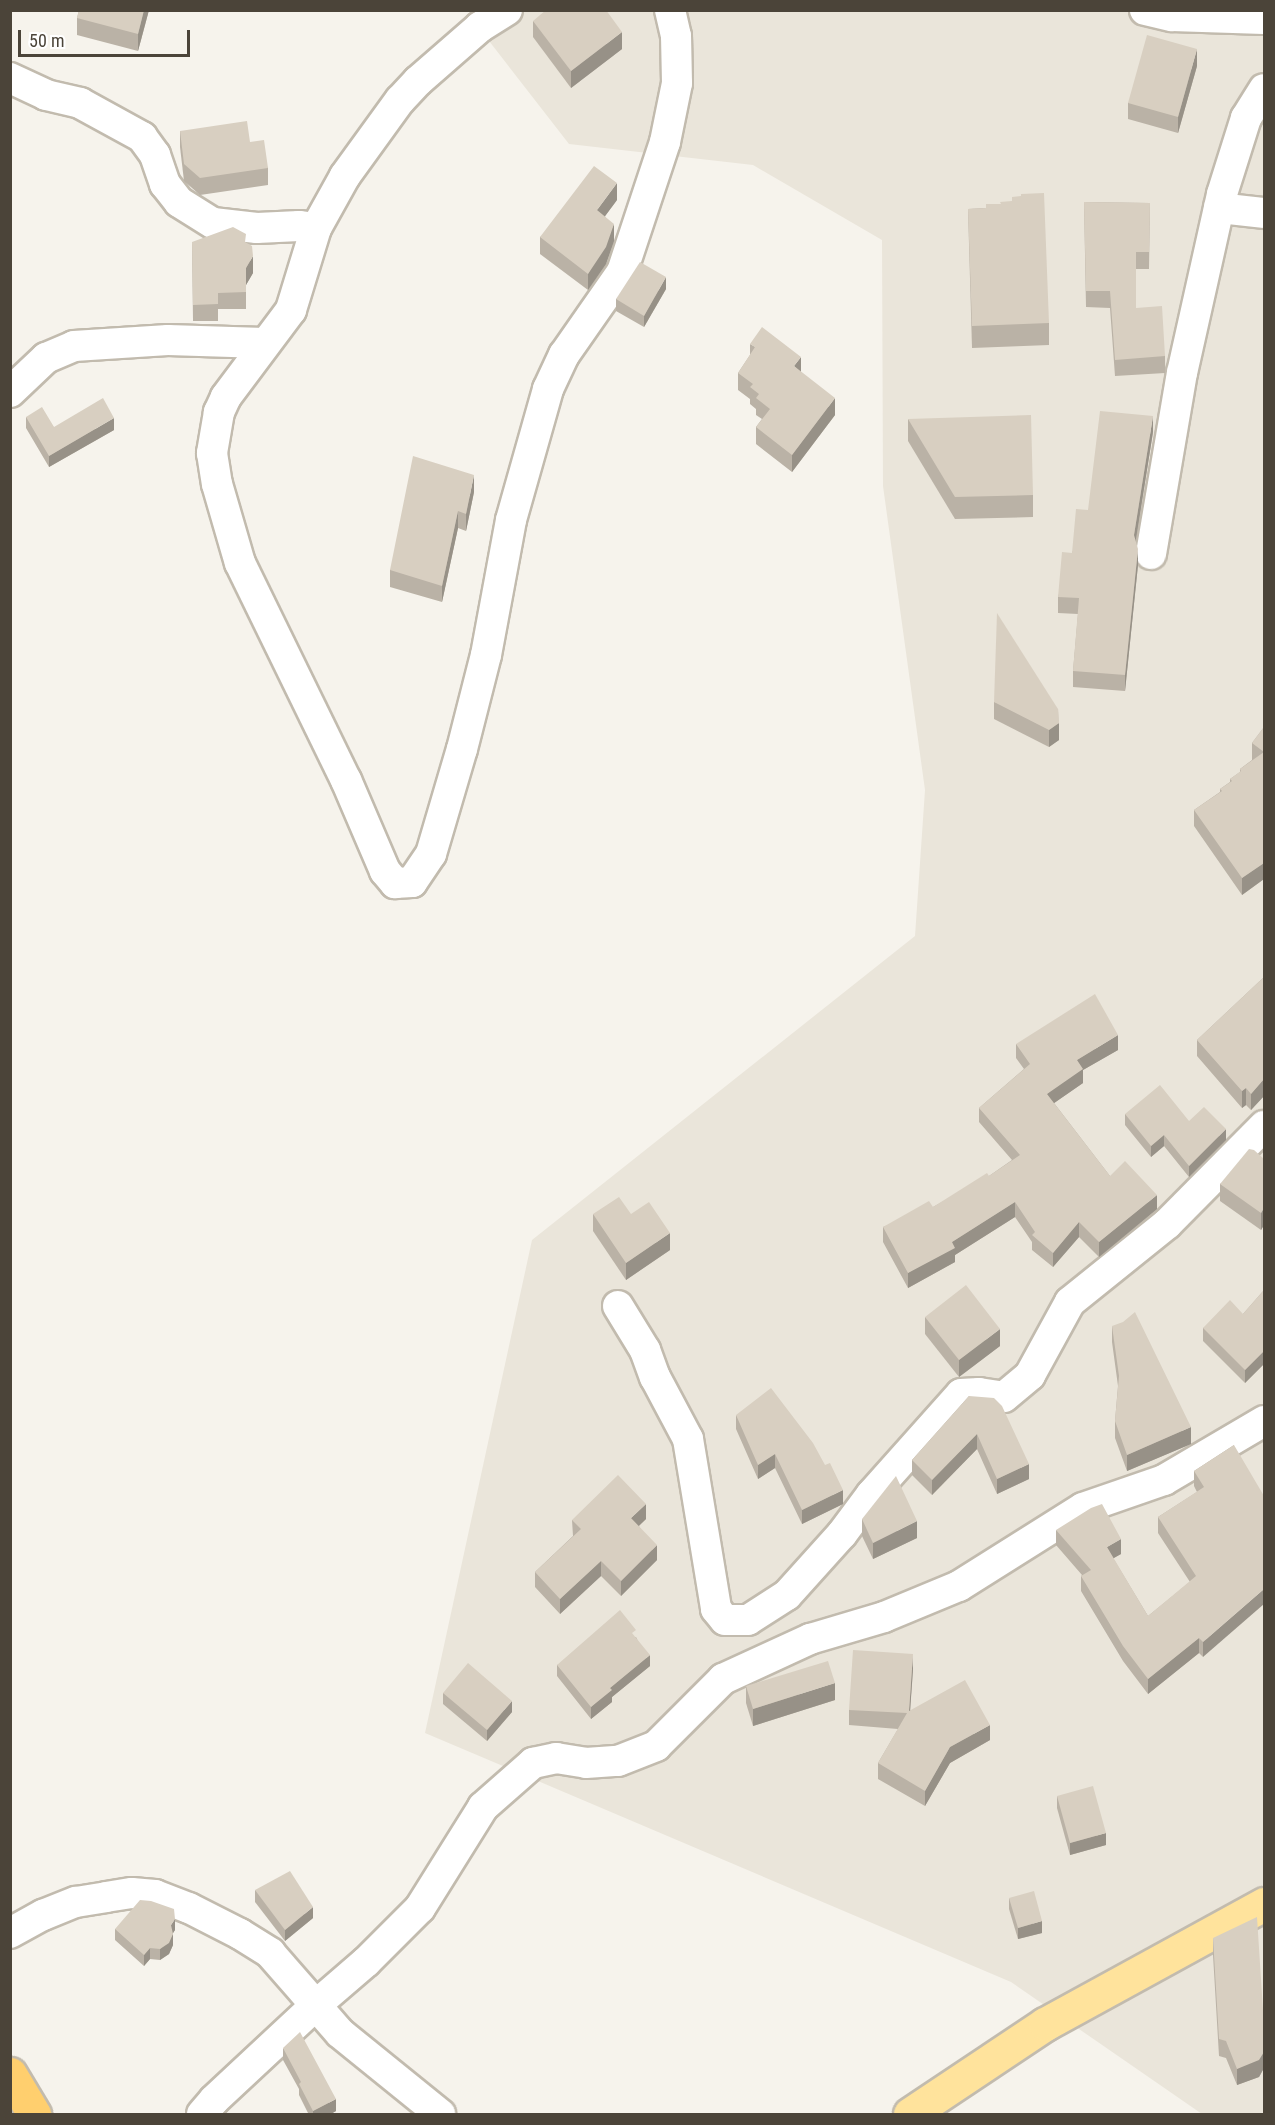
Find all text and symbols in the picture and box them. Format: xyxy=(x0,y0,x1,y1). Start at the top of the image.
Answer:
scale bar xyxy=(21,18,194,56)
text: 50 m xyxy=(29,30,64,51)

